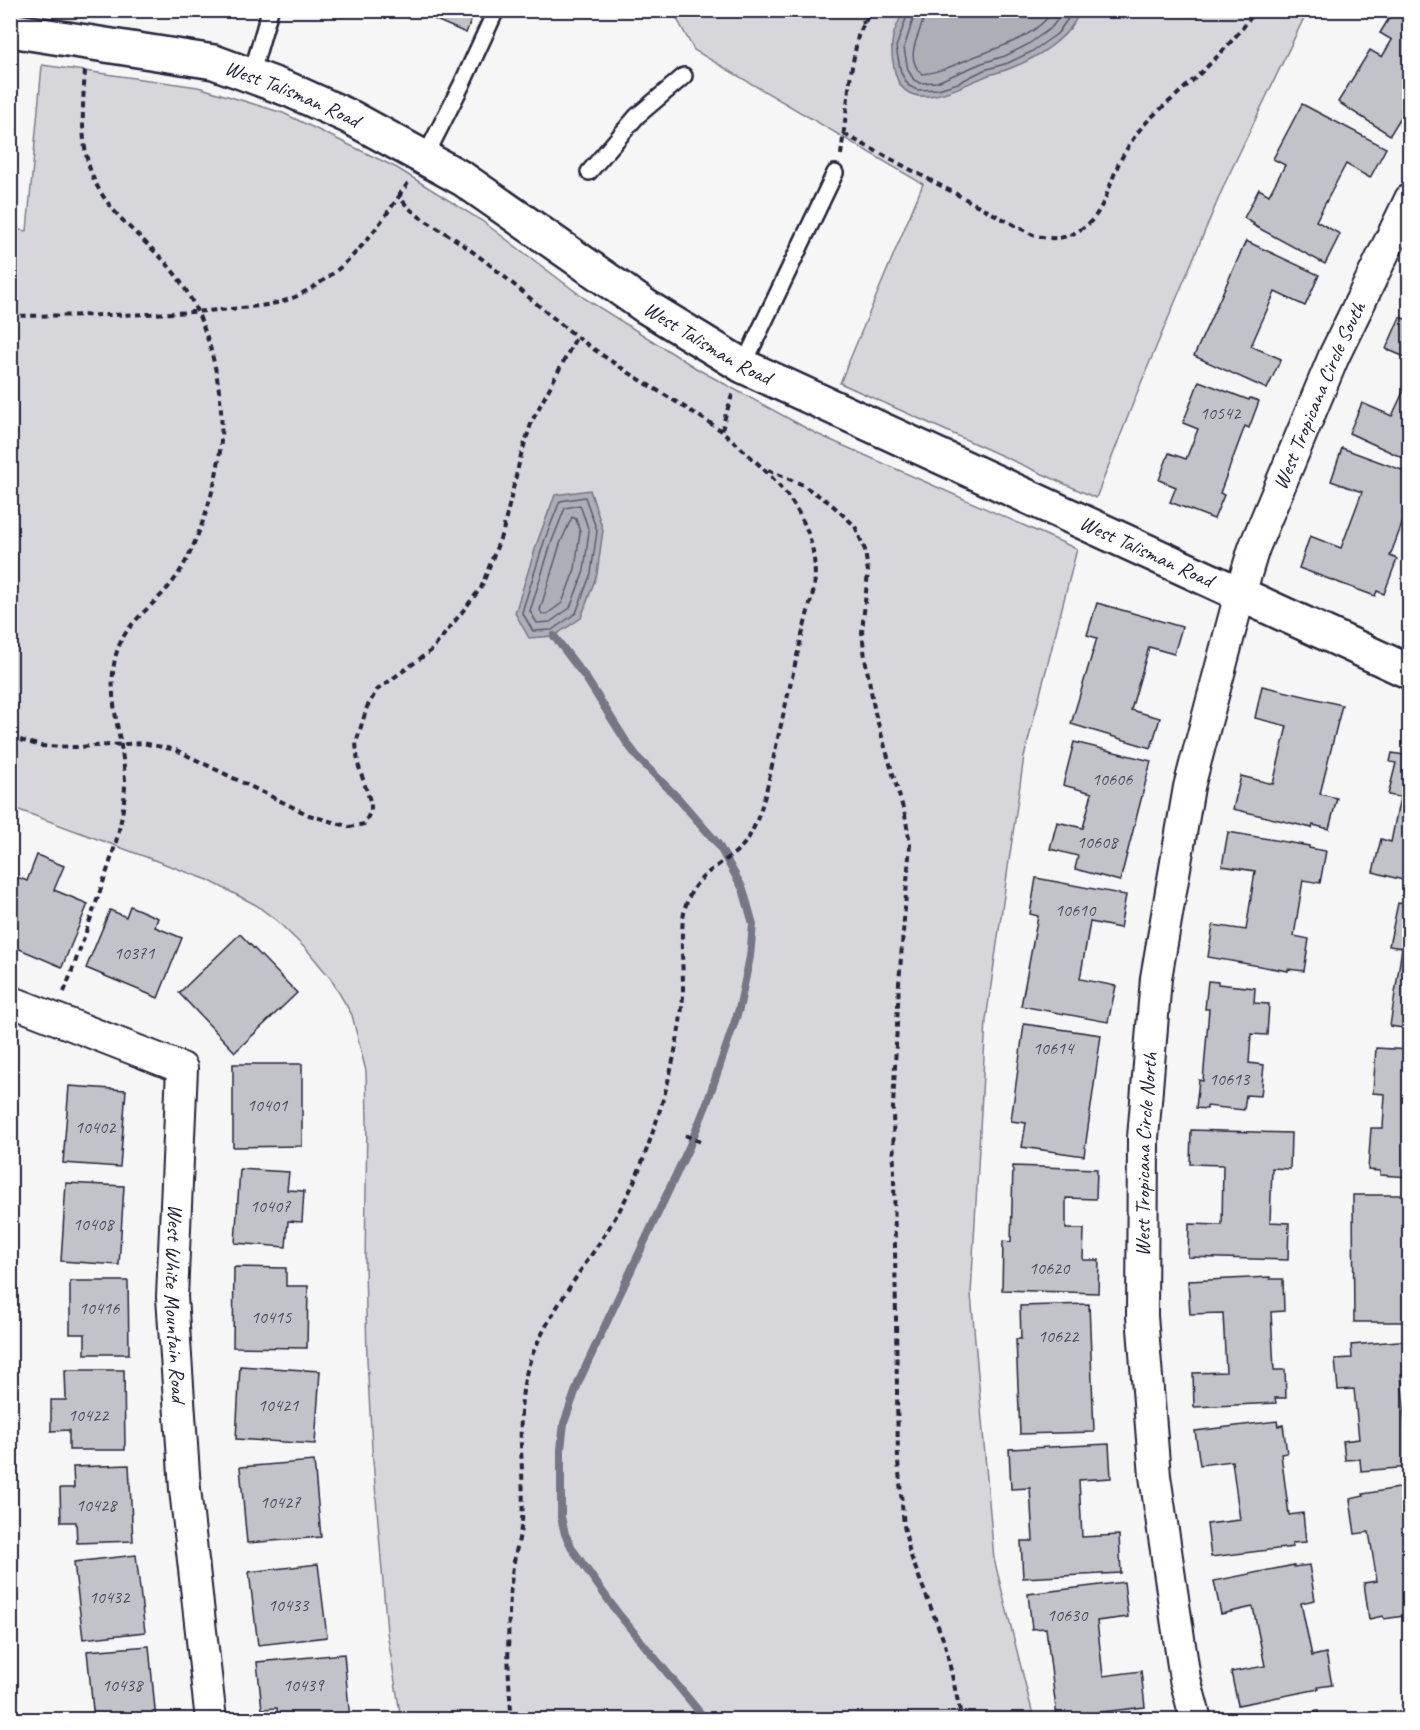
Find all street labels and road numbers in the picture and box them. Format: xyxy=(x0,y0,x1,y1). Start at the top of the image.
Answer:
street label: West Talisman Road xyxy=(221,54,368,135)
street label: West Talisman Road xyxy=(639,295,779,392)
street label: West Tropicana Circle South xyxy=(1267,296,1372,493)
street label: West Talisman Road xyxy=(1076,509,1221,594)
street label: West Tropicana Circle North xyxy=(1129,1051,1163,1256)
street label: West White Mountain Road xyxy=(159,1204,192,1407)

